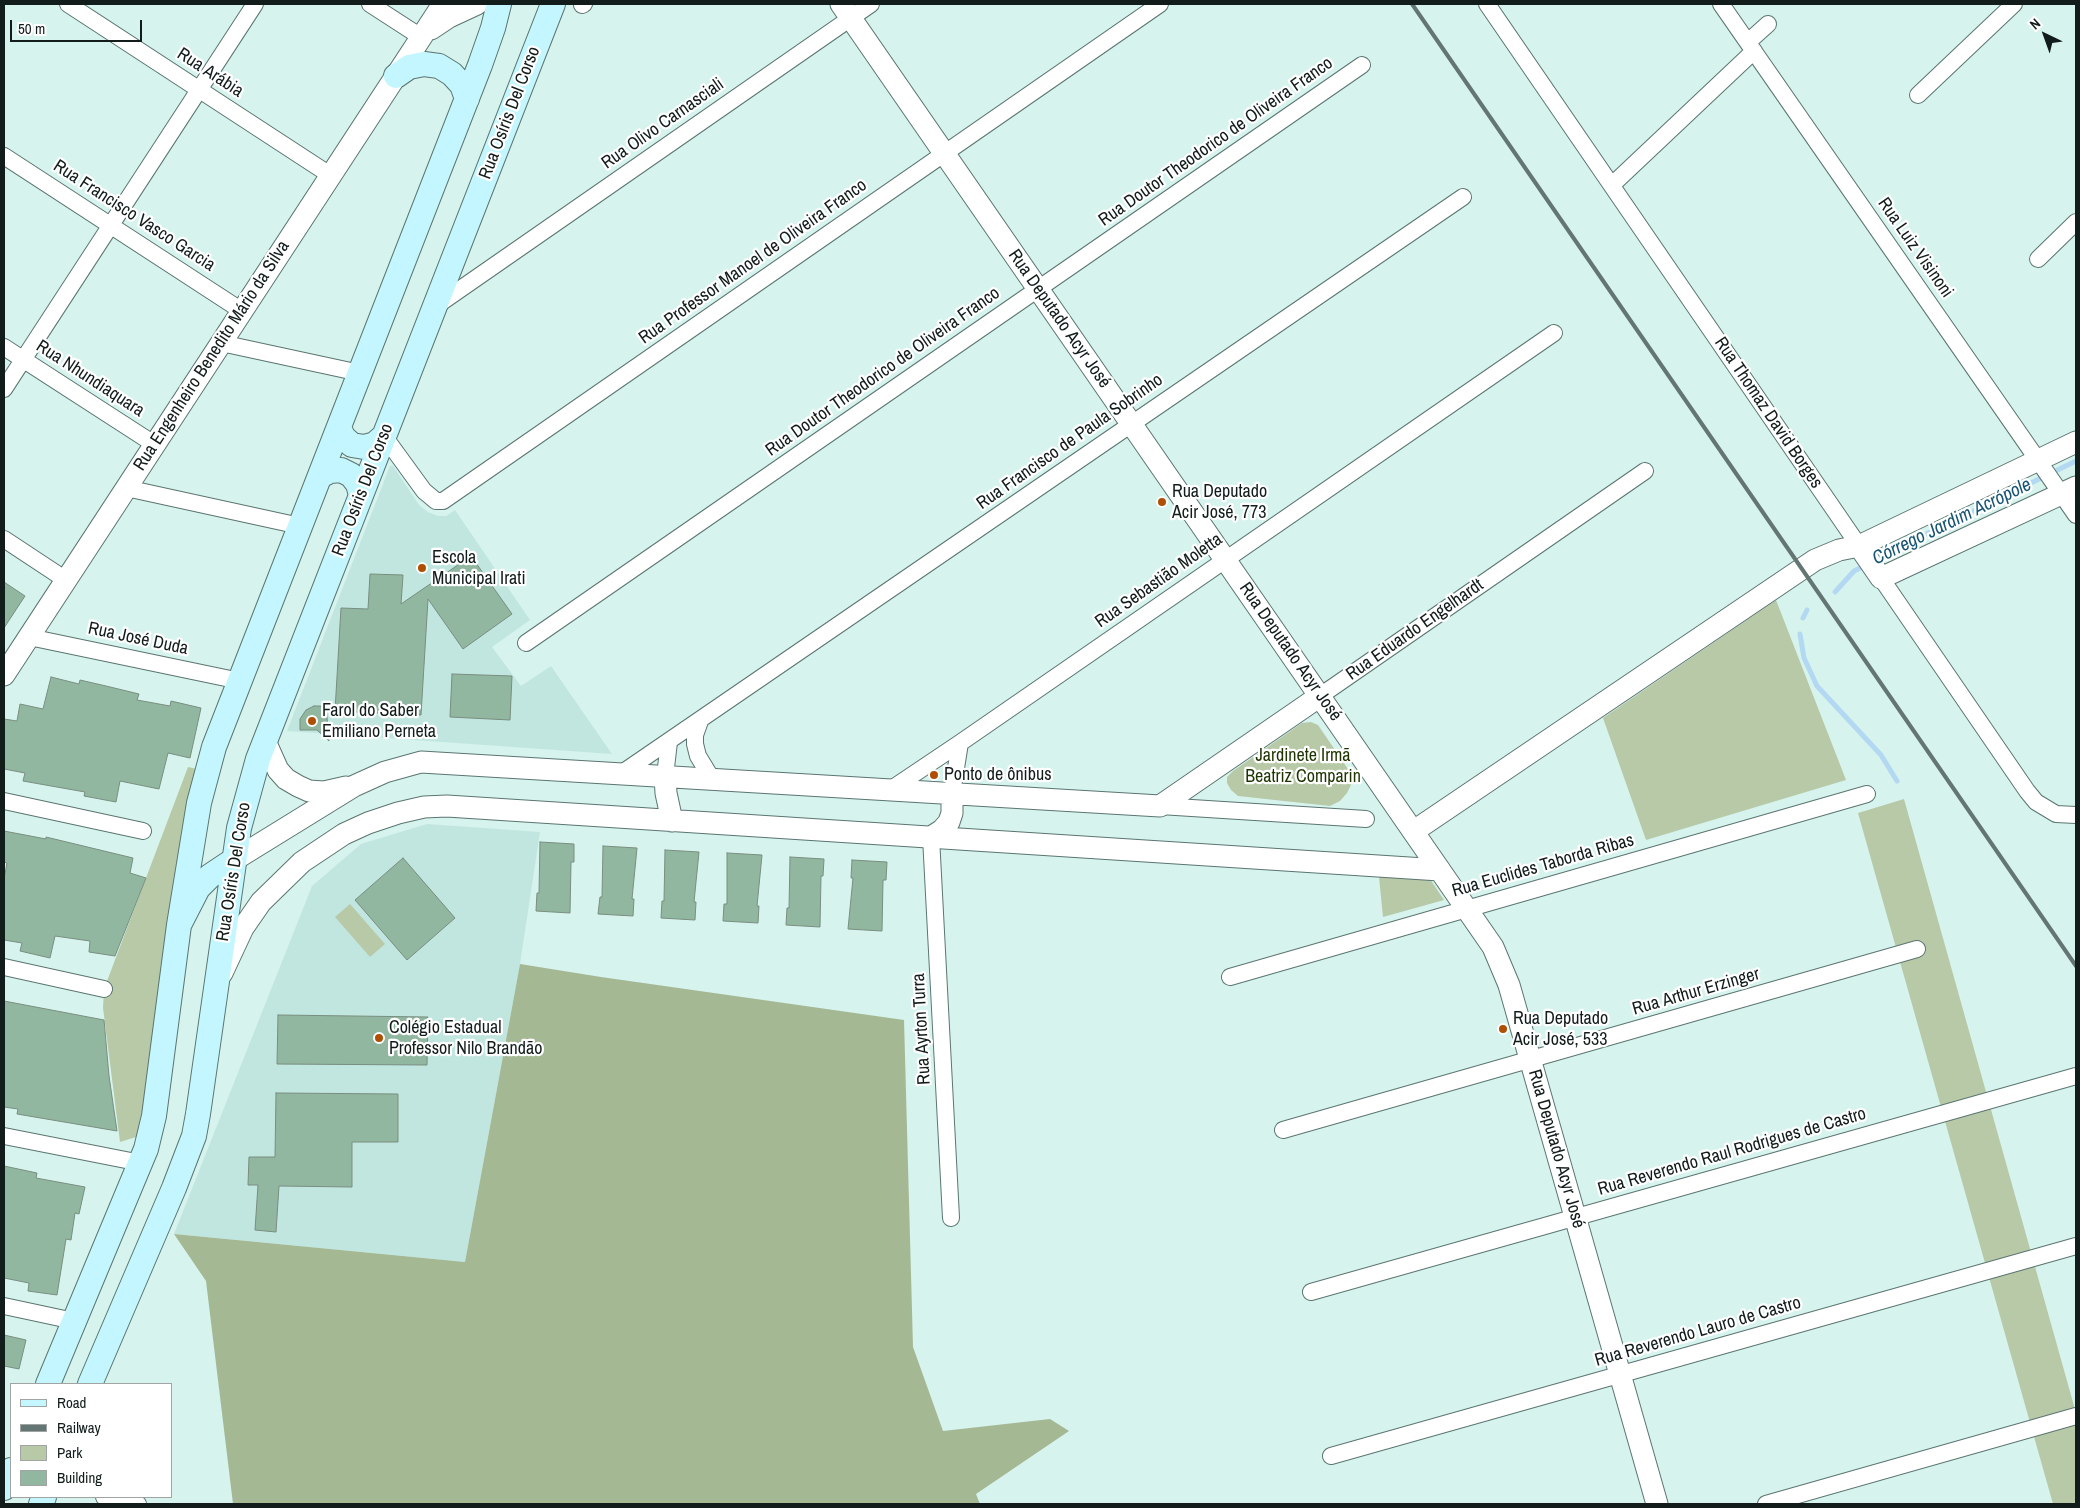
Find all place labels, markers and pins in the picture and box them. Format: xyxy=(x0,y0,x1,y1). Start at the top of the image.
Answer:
place label: Rua Deputado Acir José, 773 xyxy=(1172,481,1267,524)
marker: Rua Deputado Acir José, 773 xyxy=(1156,496,1168,508)
place label: Escola Municipal Irati xyxy=(432,547,526,590)
marker: Escola Municipal Irati xyxy=(416,562,428,574)
place label: Farol do Saber Emiliano Perneta xyxy=(322,700,436,742)
marker: Farol do Saber Emiliano Perneta xyxy=(306,715,318,727)
place label: Ponto de ônibus xyxy=(944,764,1052,786)
marker: Ponto de ônibus xyxy=(928,769,940,781)
place label: Rua Deputado Acir José, 533 xyxy=(1513,1008,1608,1050)
place label: Colégio Estadual Professor Nilo Brandão xyxy=(389,1017,542,1060)
marker: Rua Deputado Acir José, 533 xyxy=(1497,1023,1509,1035)
marker: Colégio Estadual Professor Nilo Brandão xyxy=(373,1032,385,1044)

